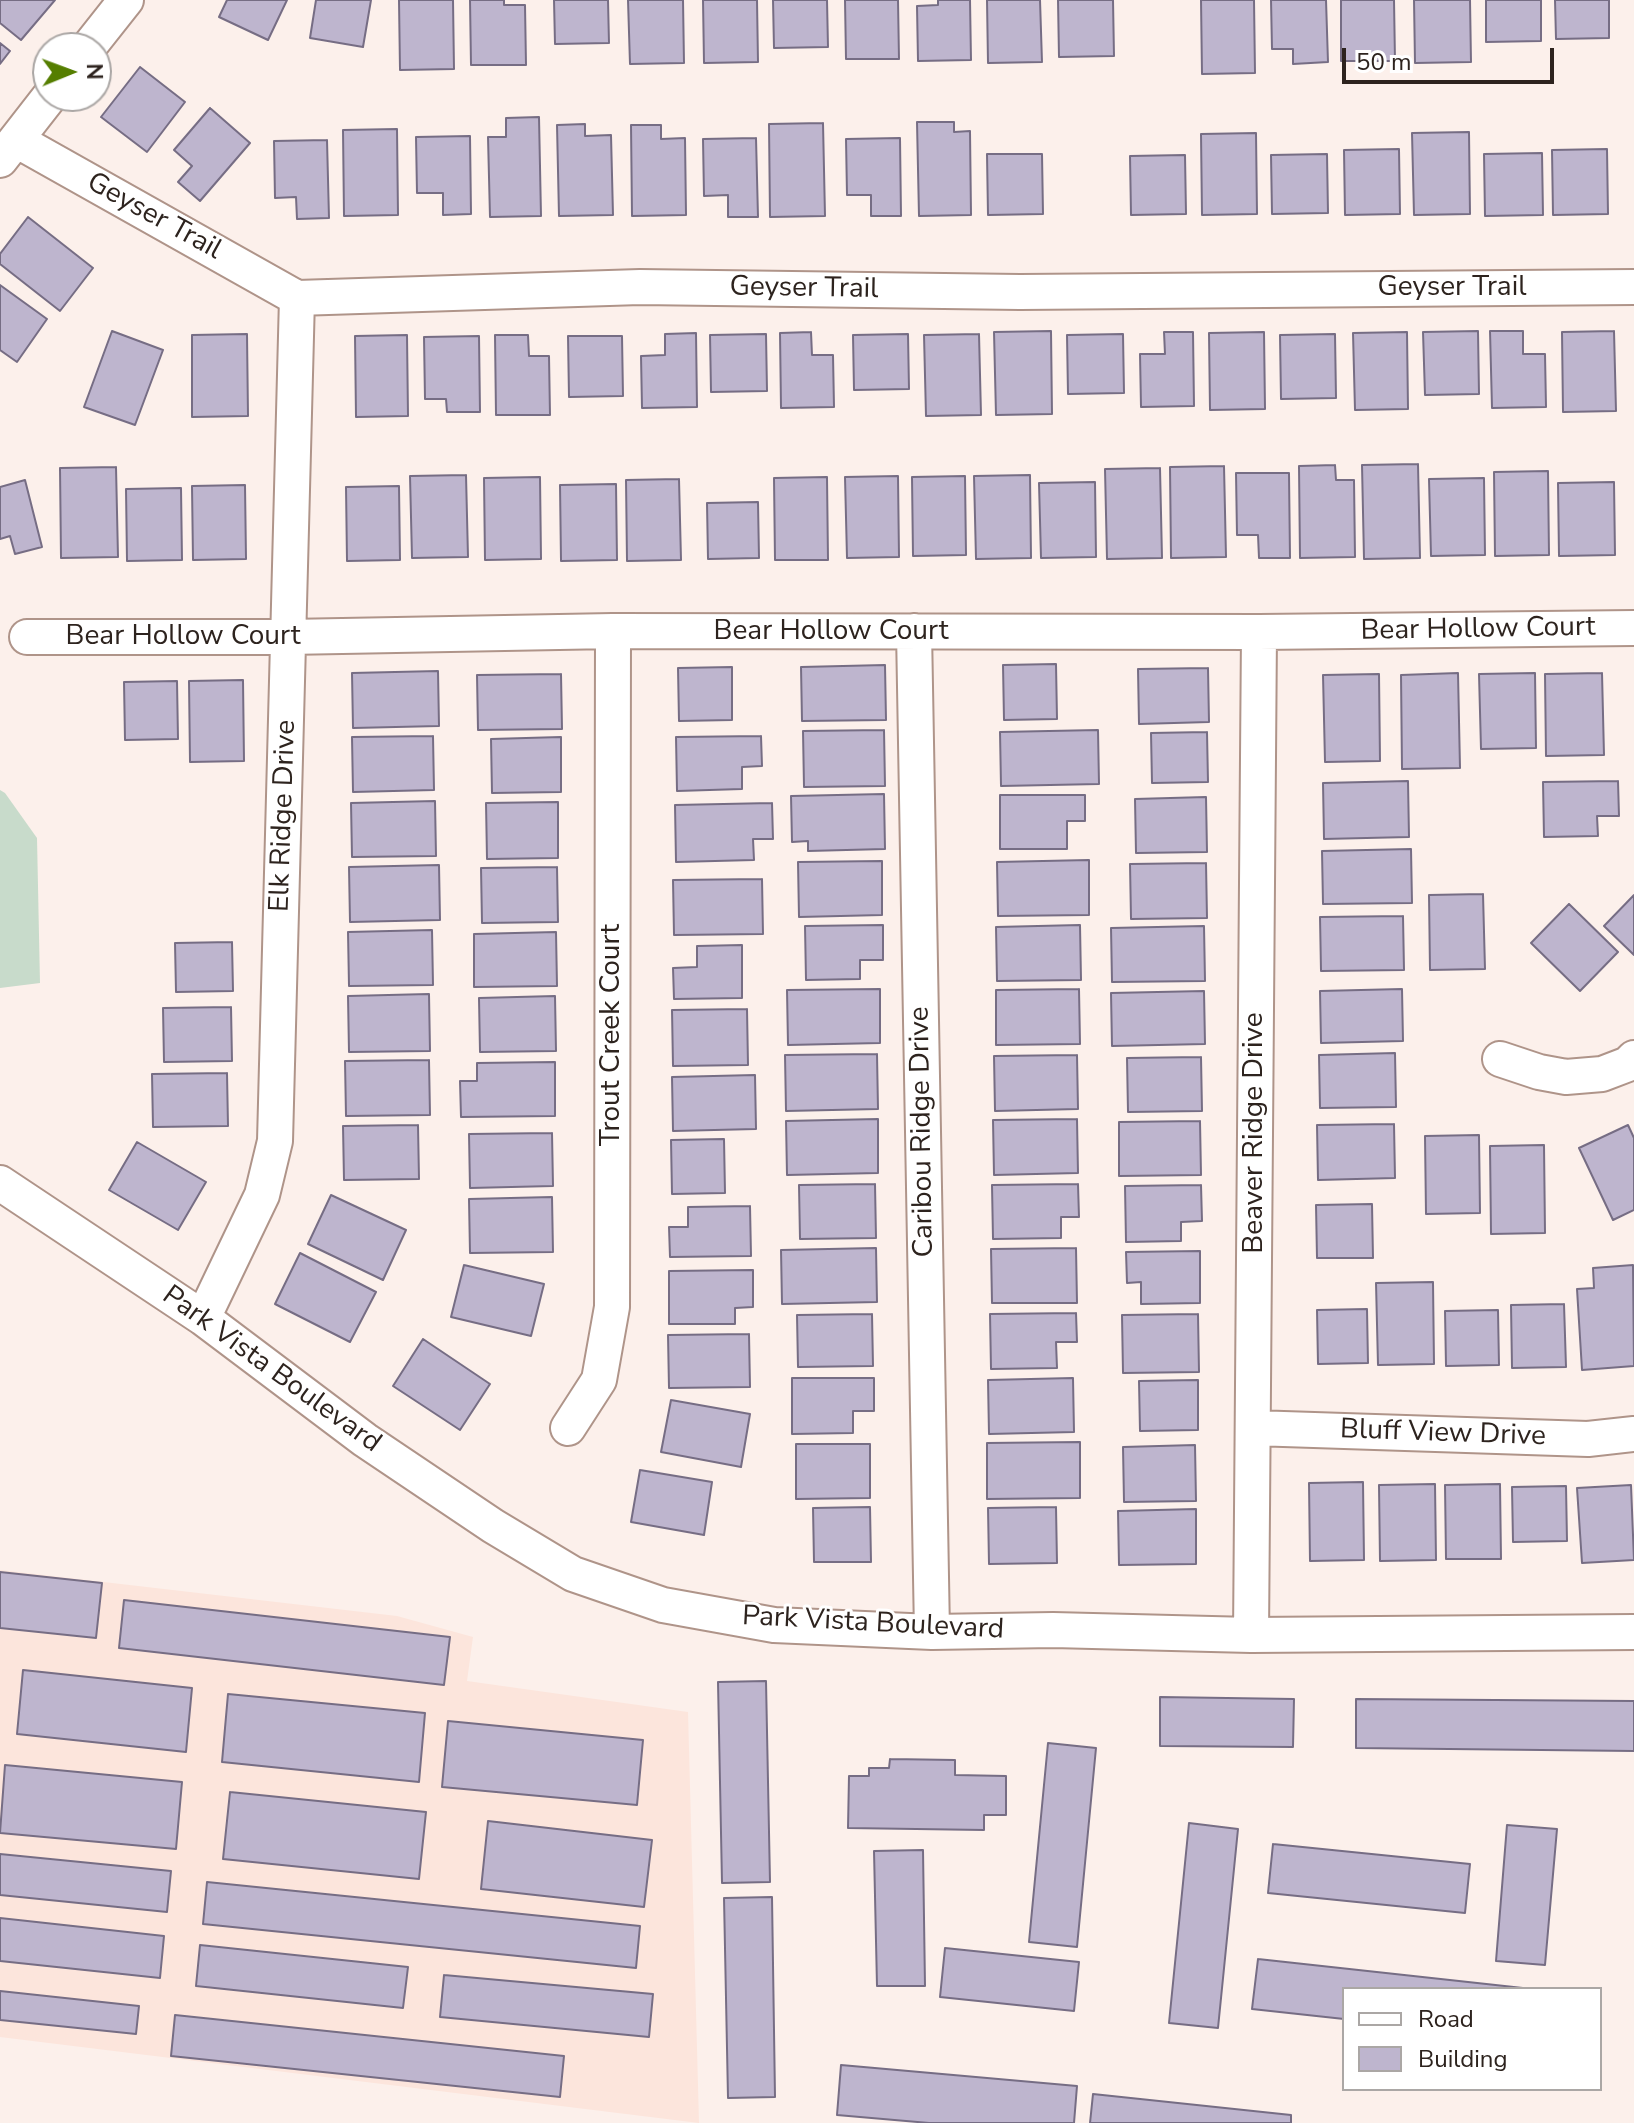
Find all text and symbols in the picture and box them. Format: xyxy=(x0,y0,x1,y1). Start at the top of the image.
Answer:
north arrow xyxy=(32,32,112,112)
scale bar xyxy=(1346,32,1558,82)
text: 50 m xyxy=(1356,46,1412,78)
text: N xyxy=(79,63,109,80)
street label: Geyser Trail xyxy=(81,166,227,268)
street label: Geyser Trail xyxy=(729,271,879,307)
street label: Geyser Trail xyxy=(1378,271,1526,305)
street label: Bear Hollow Court xyxy=(1360,611,1596,649)
street label: Bear Hollow Court xyxy=(713,615,949,649)
street label: Bear Hollow Court xyxy=(65,620,301,654)
street label: Elk Ridge Drive xyxy=(264,719,304,913)
street label: Trout Creek Court xyxy=(595,924,629,1146)
street label: Caribou Ridge Drive xyxy=(904,1006,942,1258)
street label: Beaver Ridge Drive xyxy=(1238,1012,1272,1254)
street label: Park Vista Boulevard xyxy=(155,1279,387,1461)
street label: Bluff View Drive xyxy=(1339,1414,1547,1454)
street label: Park Vista Boulevard xyxy=(741,1600,1005,1648)
legend xyxy=(1342,1987,1602,2091)
text: Road xyxy=(1418,2003,1474,2035)
text: Building xyxy=(1418,2043,1508,2075)

